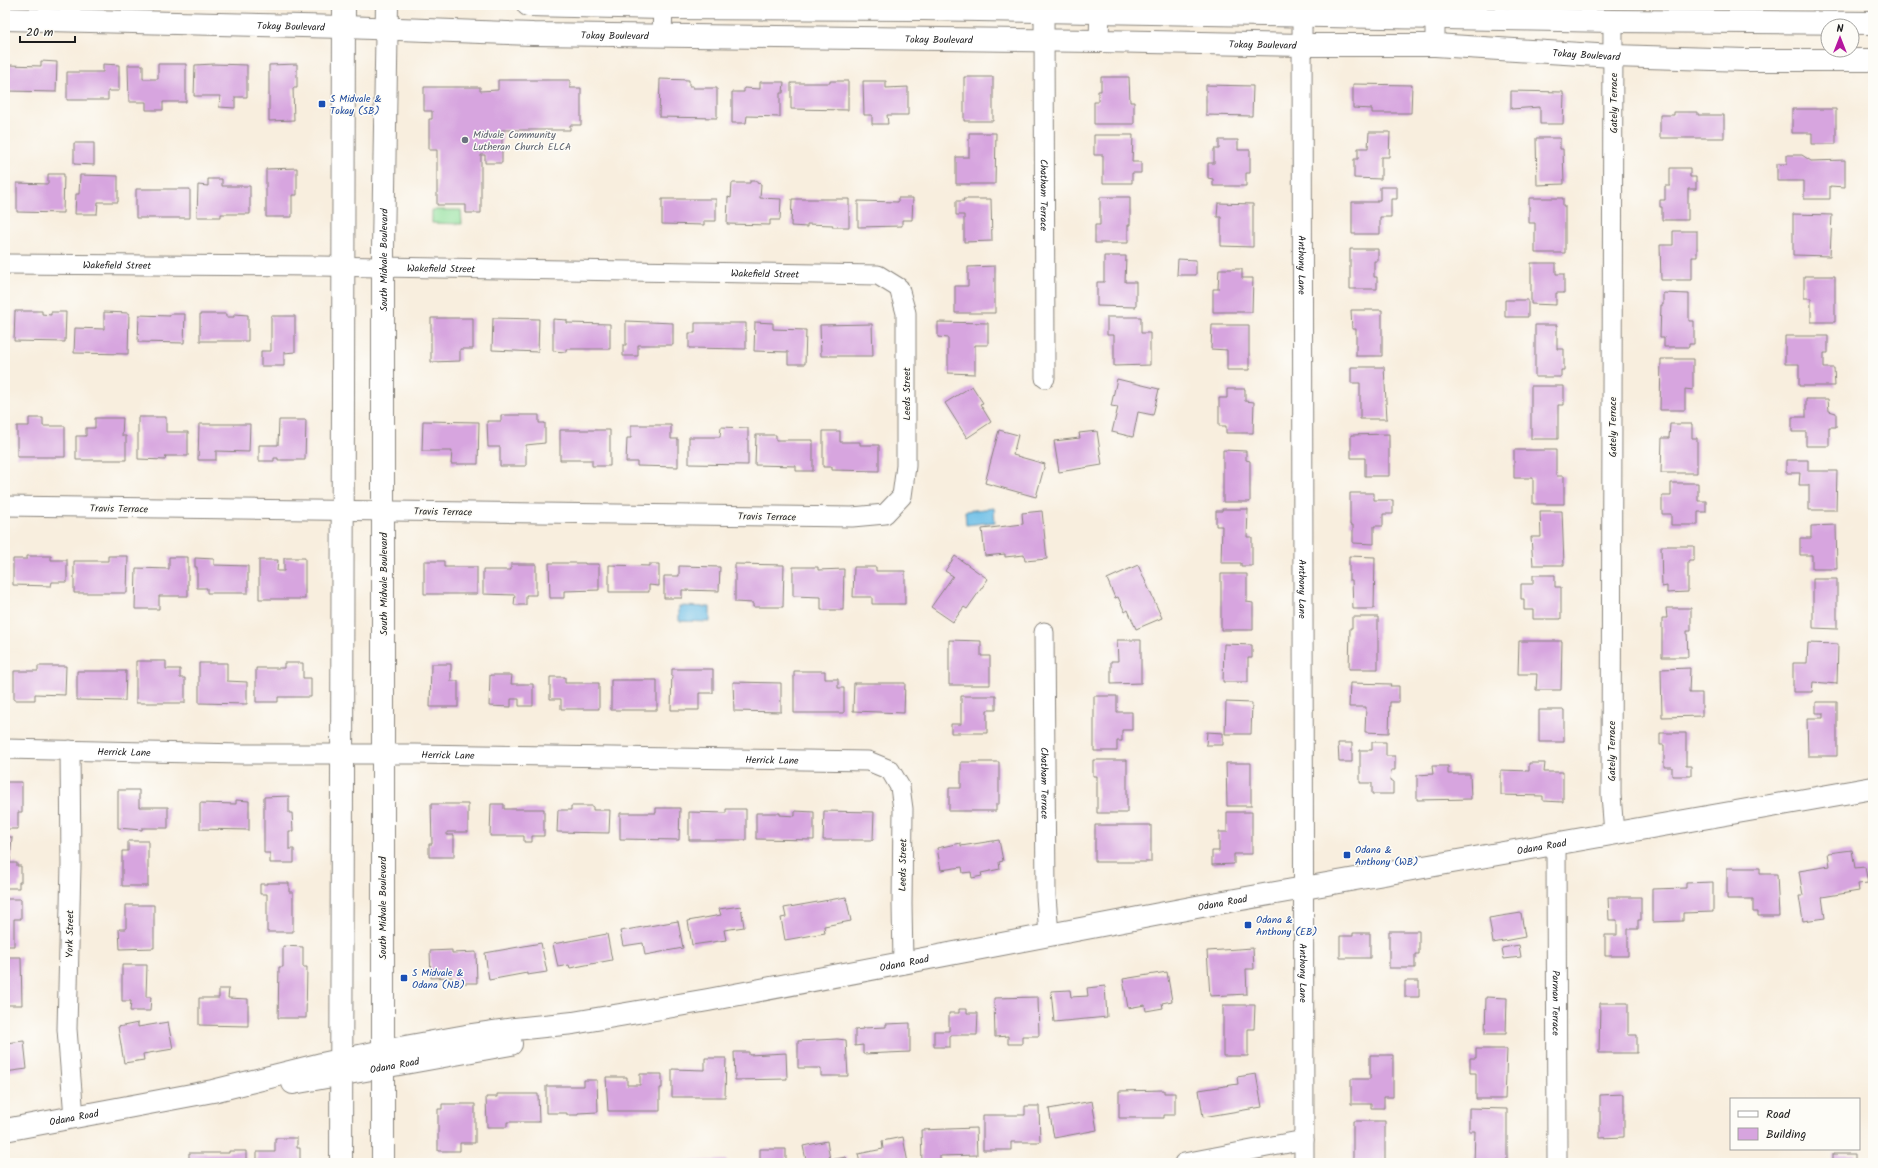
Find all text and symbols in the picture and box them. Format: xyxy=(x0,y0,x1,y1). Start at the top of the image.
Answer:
scale bar xyxy=(20,18,75,44)
street label: Tokay Boulevard xyxy=(257,18,326,36)
north arrow xyxy=(1820,18,1860,58)
text: N xyxy=(1837,20,1844,38)
text: 20 m xyxy=(26,23,54,42)
street label: Tokay Boulevard xyxy=(581,28,650,44)
street label: Tokay Boulevard xyxy=(905,32,974,48)
street label: Tokay Boulevard xyxy=(1229,37,1298,54)
street label: Tokay Boulevard xyxy=(1552,45,1622,65)
street label: Gately Terrace xyxy=(1606,72,1622,133)
place label: S Midvale & Tokay (SB) xyxy=(330,91,382,119)
marker: S Midvale & Tokay (SB) xyxy=(317,99,327,109)
place label: Midvale Community Lutheran Church ELCA xyxy=(473,127,571,155)
marker: Midvale Community Lutheran Church ELCA xyxy=(460,135,470,145)
street label: Chatham Terrace xyxy=(1035,159,1052,232)
street label: South Midvale Boulevard xyxy=(376,207,393,312)
street label: Anthony Lane xyxy=(1293,235,1309,295)
street label: Wakefield Street xyxy=(83,257,151,274)
street label: Wakefield Street xyxy=(407,260,475,278)
street label: Wakefield Street xyxy=(731,266,799,283)
street label: Leeds Street xyxy=(899,367,915,421)
street label: Gately Terrace xyxy=(1605,396,1621,457)
street label: Travis Terrace xyxy=(90,500,149,518)
street label: Travis Terrace xyxy=(414,503,473,521)
street label: Travis Terrace xyxy=(738,508,797,526)
street label: South Midvale Boulevard xyxy=(376,532,392,635)
street label: Anthony Lane xyxy=(1294,559,1310,619)
street label: Gately Terrace xyxy=(1604,720,1620,781)
street label: Herrick Lane xyxy=(97,744,151,761)
street label: Herrick Lane xyxy=(421,747,475,764)
street label: Chatham Terrace xyxy=(1036,747,1052,820)
street label: Herrick Lane xyxy=(745,752,799,769)
street label: Odana Road xyxy=(1516,835,1569,859)
street label: Leeds Street xyxy=(895,838,911,892)
place label: Odana & Anthony (WB) xyxy=(1355,842,1418,870)
marker: Odana & Anthony (WB) xyxy=(1342,850,1352,860)
street label: South Midvale Boulevard xyxy=(375,856,391,959)
street label: Odana Road xyxy=(1197,891,1250,916)
street label: York Street xyxy=(62,910,78,958)
place label: Odana & Anthony (EB) xyxy=(1256,912,1317,940)
marker: Odana & Anthony (EB) xyxy=(1243,920,1253,930)
street label: Anthony Lane xyxy=(1295,943,1311,1003)
street label: Odana Road xyxy=(878,951,931,976)
place label: S Midvale & Odana (NB) xyxy=(412,965,465,993)
street label: Parman Terrace xyxy=(1547,970,1564,1036)
marker: S Midvale & Odana (NB) xyxy=(399,973,409,983)
street label: Odana Road xyxy=(369,1053,422,1078)
legend xyxy=(1730,1098,1860,1150)
street label: Odana Road xyxy=(48,1105,101,1131)
text: Road xyxy=(1766,1105,1791,1124)
text: Building xyxy=(1766,1125,1806,1144)

